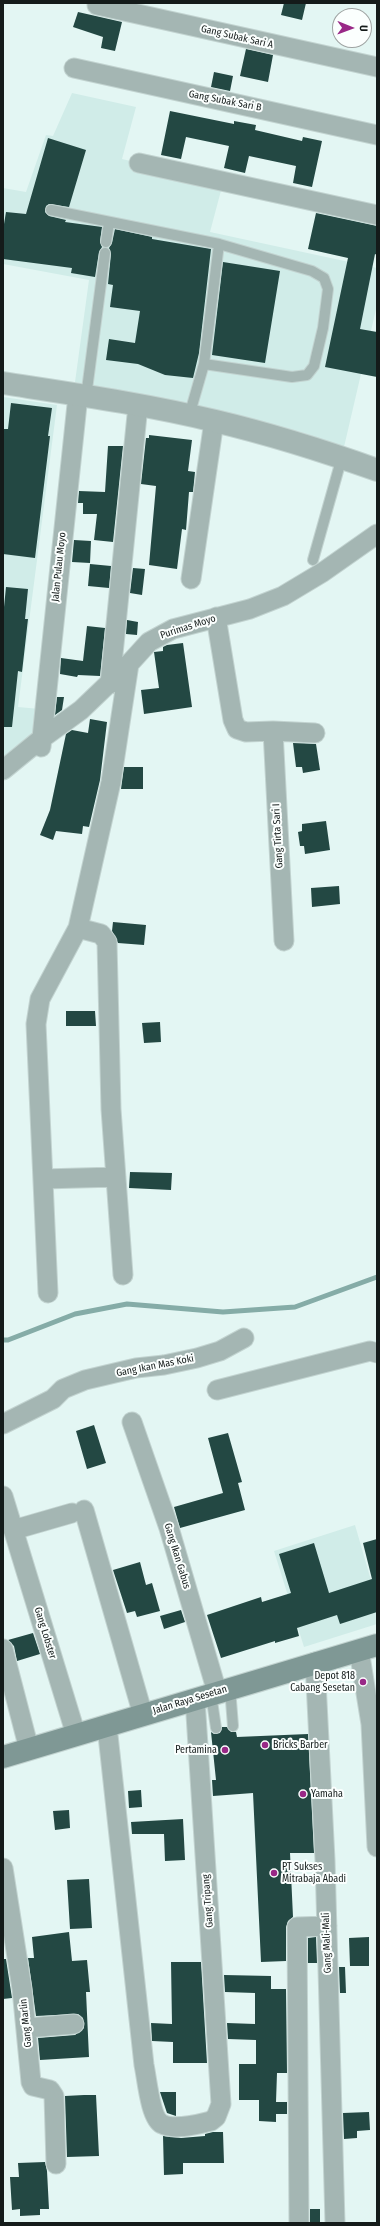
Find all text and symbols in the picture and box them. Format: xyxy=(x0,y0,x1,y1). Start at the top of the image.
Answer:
north arrow xyxy=(332,8,372,48)
street label: Gang Subak Sari A xyxy=(200,23,274,51)
text: U xyxy=(357,25,370,32)
street label: Gang Subak Sari B xyxy=(188,88,262,114)
street label: Jalan Pulau Moyo xyxy=(49,532,69,602)
street label: Purimas Moyo xyxy=(159,612,217,642)
street label: Gang Tirta Sari I xyxy=(270,803,286,869)
street label: Gang Ikan Mas Koki xyxy=(115,1353,195,1379)
street label: Gang Ikan Gabus xyxy=(161,1522,193,1590)
street label: Gang Lobster xyxy=(31,1606,59,1660)
place label: Depot 818 Cabang Sesetan xyxy=(290,1670,355,1694)
marker: Depot 818 Cabang Sesetan xyxy=(358,1677,368,1687)
street label: Jalan Raya Sesetan xyxy=(152,1683,228,1717)
place label: Bricks Barber xyxy=(273,1739,328,1751)
marker: Bricks Barber xyxy=(260,1740,270,1750)
place label: Pertamina xyxy=(175,1744,217,1756)
marker: Pertamina xyxy=(220,1745,230,1755)
place label: Yamaha xyxy=(311,1788,343,1800)
marker: Yamaha xyxy=(298,1789,308,1799)
place label: PT Sukses Mitrabaja Abadi xyxy=(282,1861,346,1884)
marker: PT Sukses Mitrabaja Abadi xyxy=(269,1868,279,1878)
street label: Gang Tripang xyxy=(200,1874,216,1928)
street label: Gang Mali-Mali xyxy=(320,1912,334,1974)
street label: Gang Marlin xyxy=(17,1998,35,2048)

